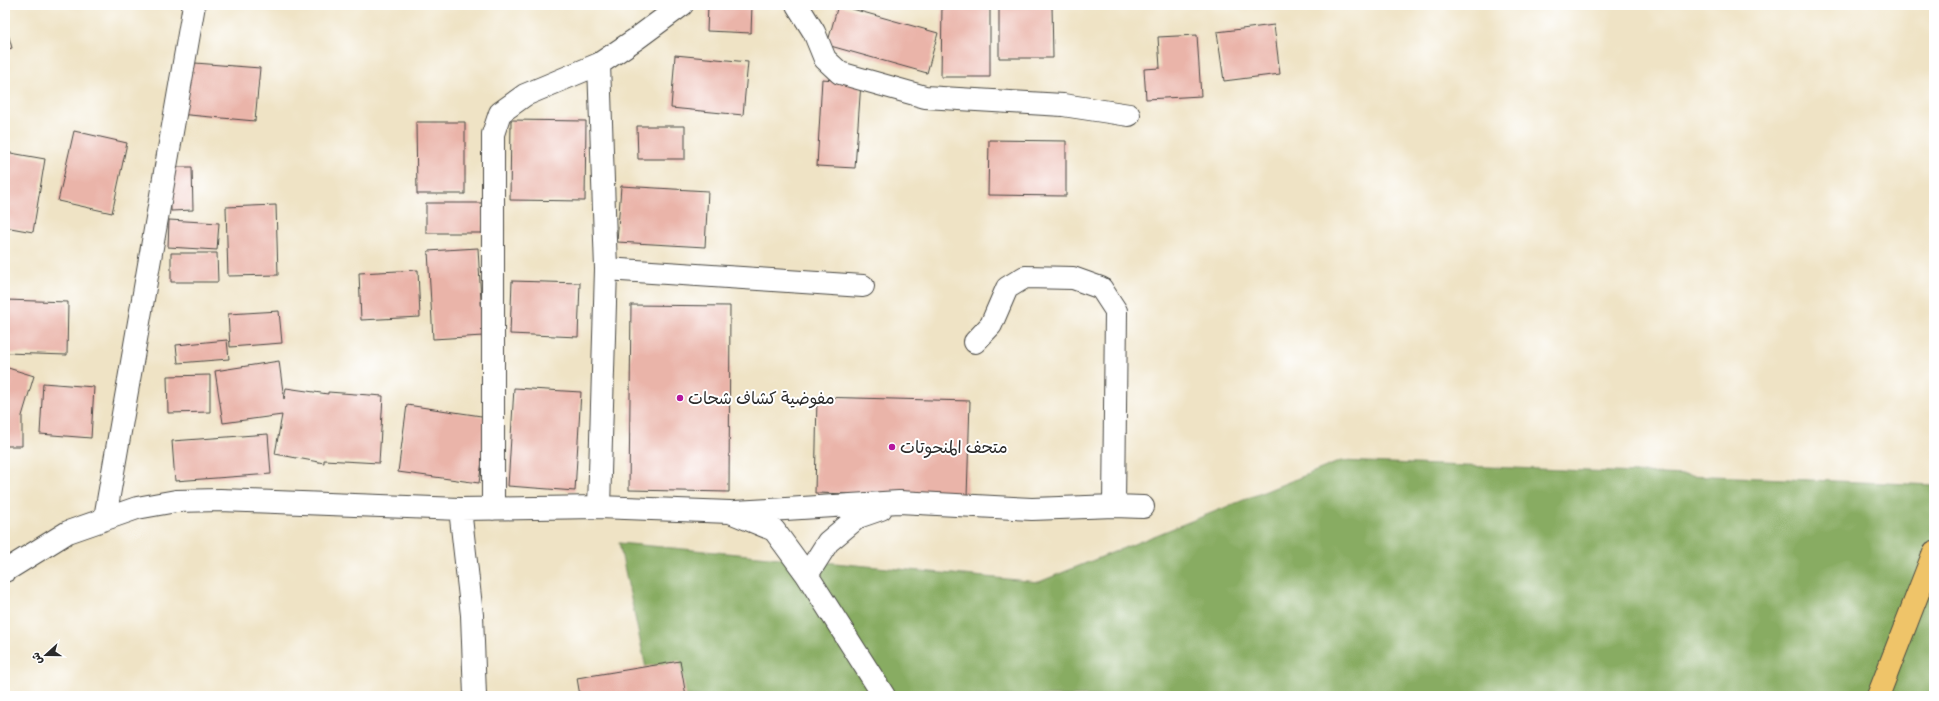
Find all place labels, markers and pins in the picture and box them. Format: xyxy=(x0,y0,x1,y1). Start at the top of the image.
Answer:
place label: مفوضية كشاف شحات xyxy=(688,388,835,409)
marker: مفوضية كشاف شحات xyxy=(675,393,685,403)
place label: متحف المنحوتات xyxy=(900,437,1008,458)
marker: متحف المنحوتات xyxy=(887,442,897,452)

